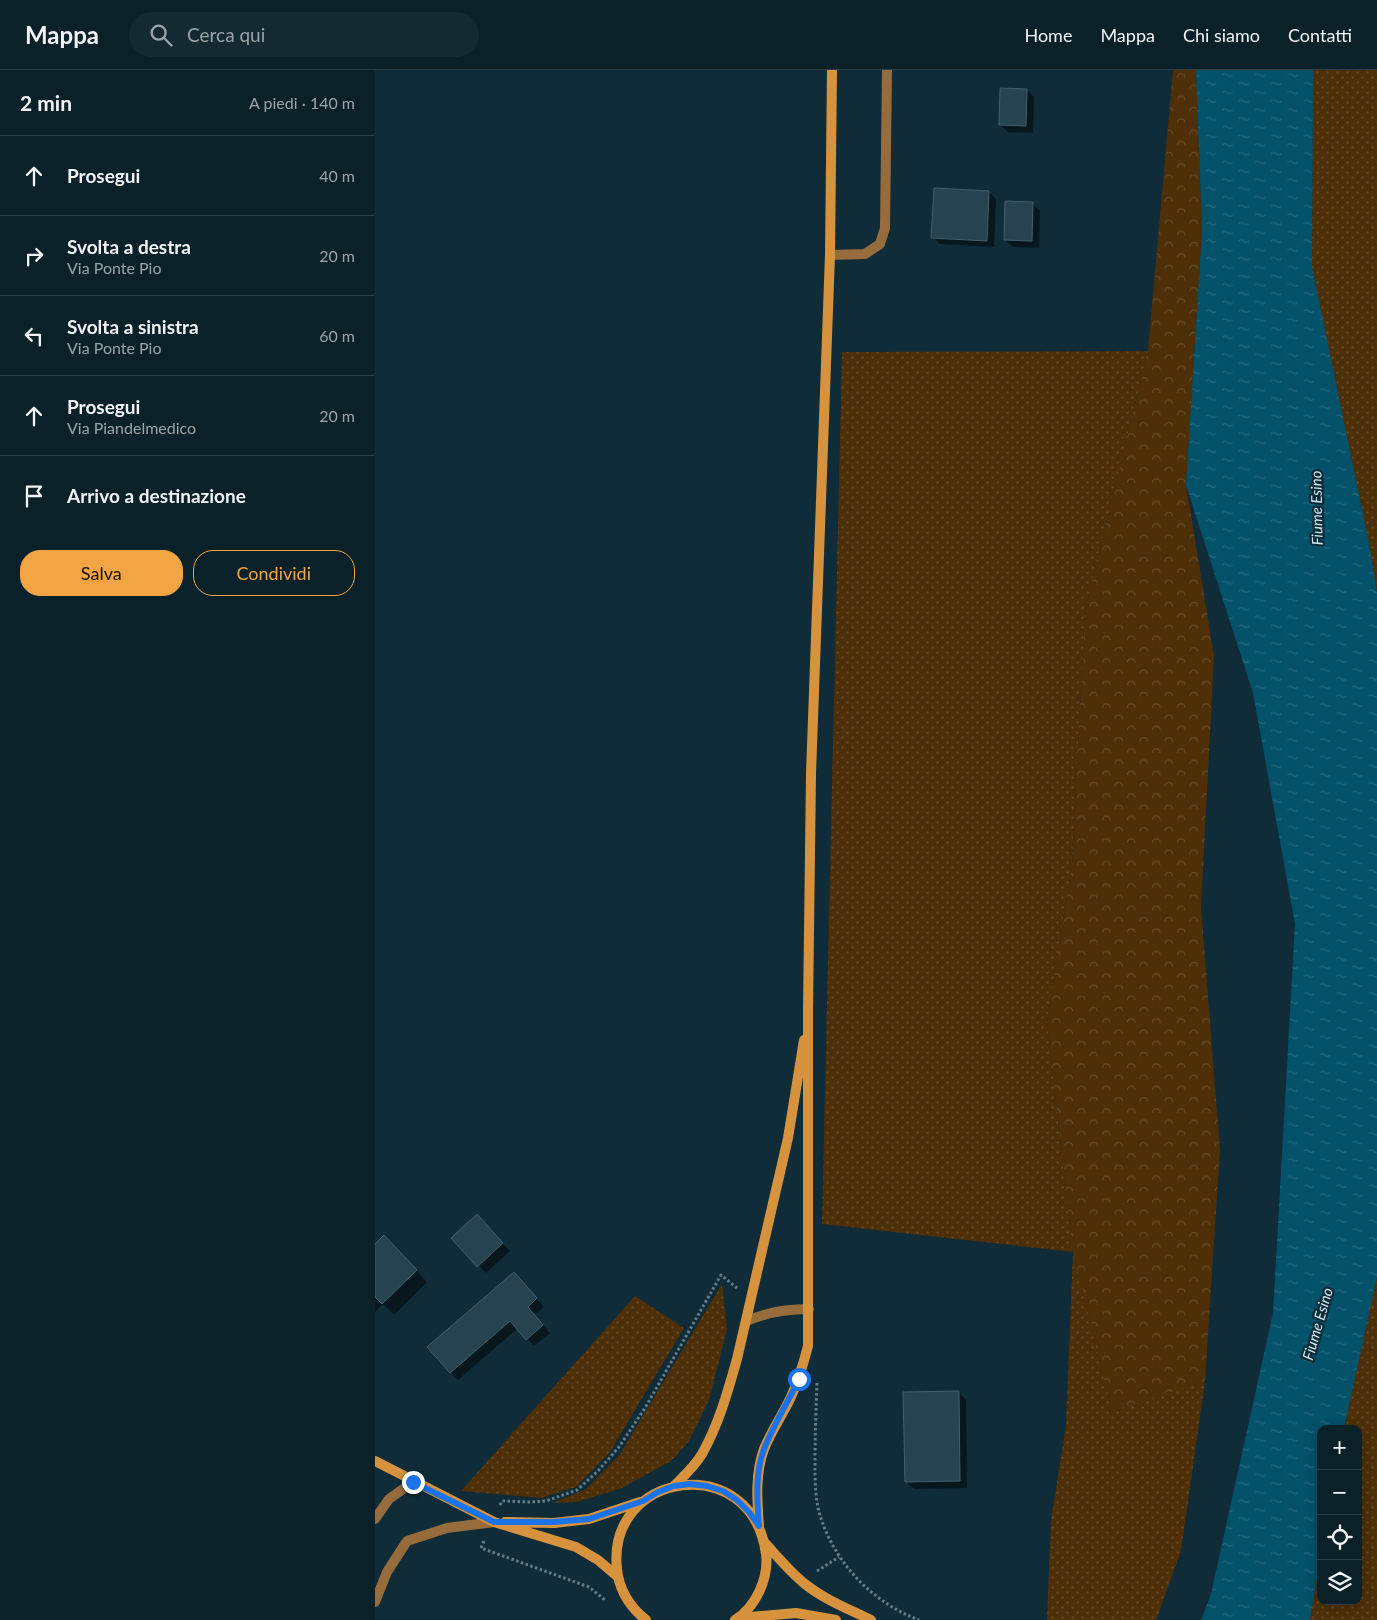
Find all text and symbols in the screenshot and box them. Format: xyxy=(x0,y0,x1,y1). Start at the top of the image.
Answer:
search box xyxy=(129,12,479,57)
text: Mappa xyxy=(25,20,99,49)
icon: search xyxy=(147,21,175,49)
text: Cerca qui xyxy=(187,23,265,46)
text: Home xyxy=(1024,24,1072,46)
text: Mappa xyxy=(1100,24,1155,46)
text: Chi siamo xyxy=(1183,24,1260,46)
text: Contatti xyxy=(1288,24,1352,46)
text: 2 min xyxy=(20,90,72,115)
text: A piedi · 140 m xyxy=(249,93,355,112)
icon: ahead xyxy=(20,162,48,190)
text: Prosegui xyxy=(67,164,140,187)
text: 40 m xyxy=(319,166,355,185)
text: Svolta a destra xyxy=(67,235,191,258)
icon: right xyxy=(20,242,48,270)
text: 20 m xyxy=(319,246,355,265)
text: Via Ponte Pio xyxy=(67,258,162,277)
text: Svolta a sinistra xyxy=(67,315,199,338)
icon: left xyxy=(20,322,48,350)
text: 60 m xyxy=(319,326,355,345)
text: Via Ponte Pio xyxy=(67,338,162,357)
text: Prosegui xyxy=(67,395,140,418)
icon: ahead xyxy=(20,402,48,430)
text: 20 m xyxy=(319,406,355,425)
text: Via Piandelmedico xyxy=(67,418,196,437)
water label: Fiume Esino xyxy=(1306,470,1326,546)
icon: arrive xyxy=(20,482,48,510)
text: Arrivo a destinazione xyxy=(67,484,246,507)
button: Salva xyxy=(20,550,183,596)
button: Condividi xyxy=(193,550,355,596)
water label: Fiume Esino xyxy=(1298,1285,1336,1362)
route start xyxy=(788,1368,811,1391)
map controls xyxy=(1317,1425,1362,1605)
button: + xyxy=(1317,1425,1362,1470)
button: − xyxy=(1317,1470,1362,1515)
route end xyxy=(402,1471,425,1494)
button: locate xyxy=(1317,1515,1362,1560)
button: layers xyxy=(1317,1560,1362,1605)

